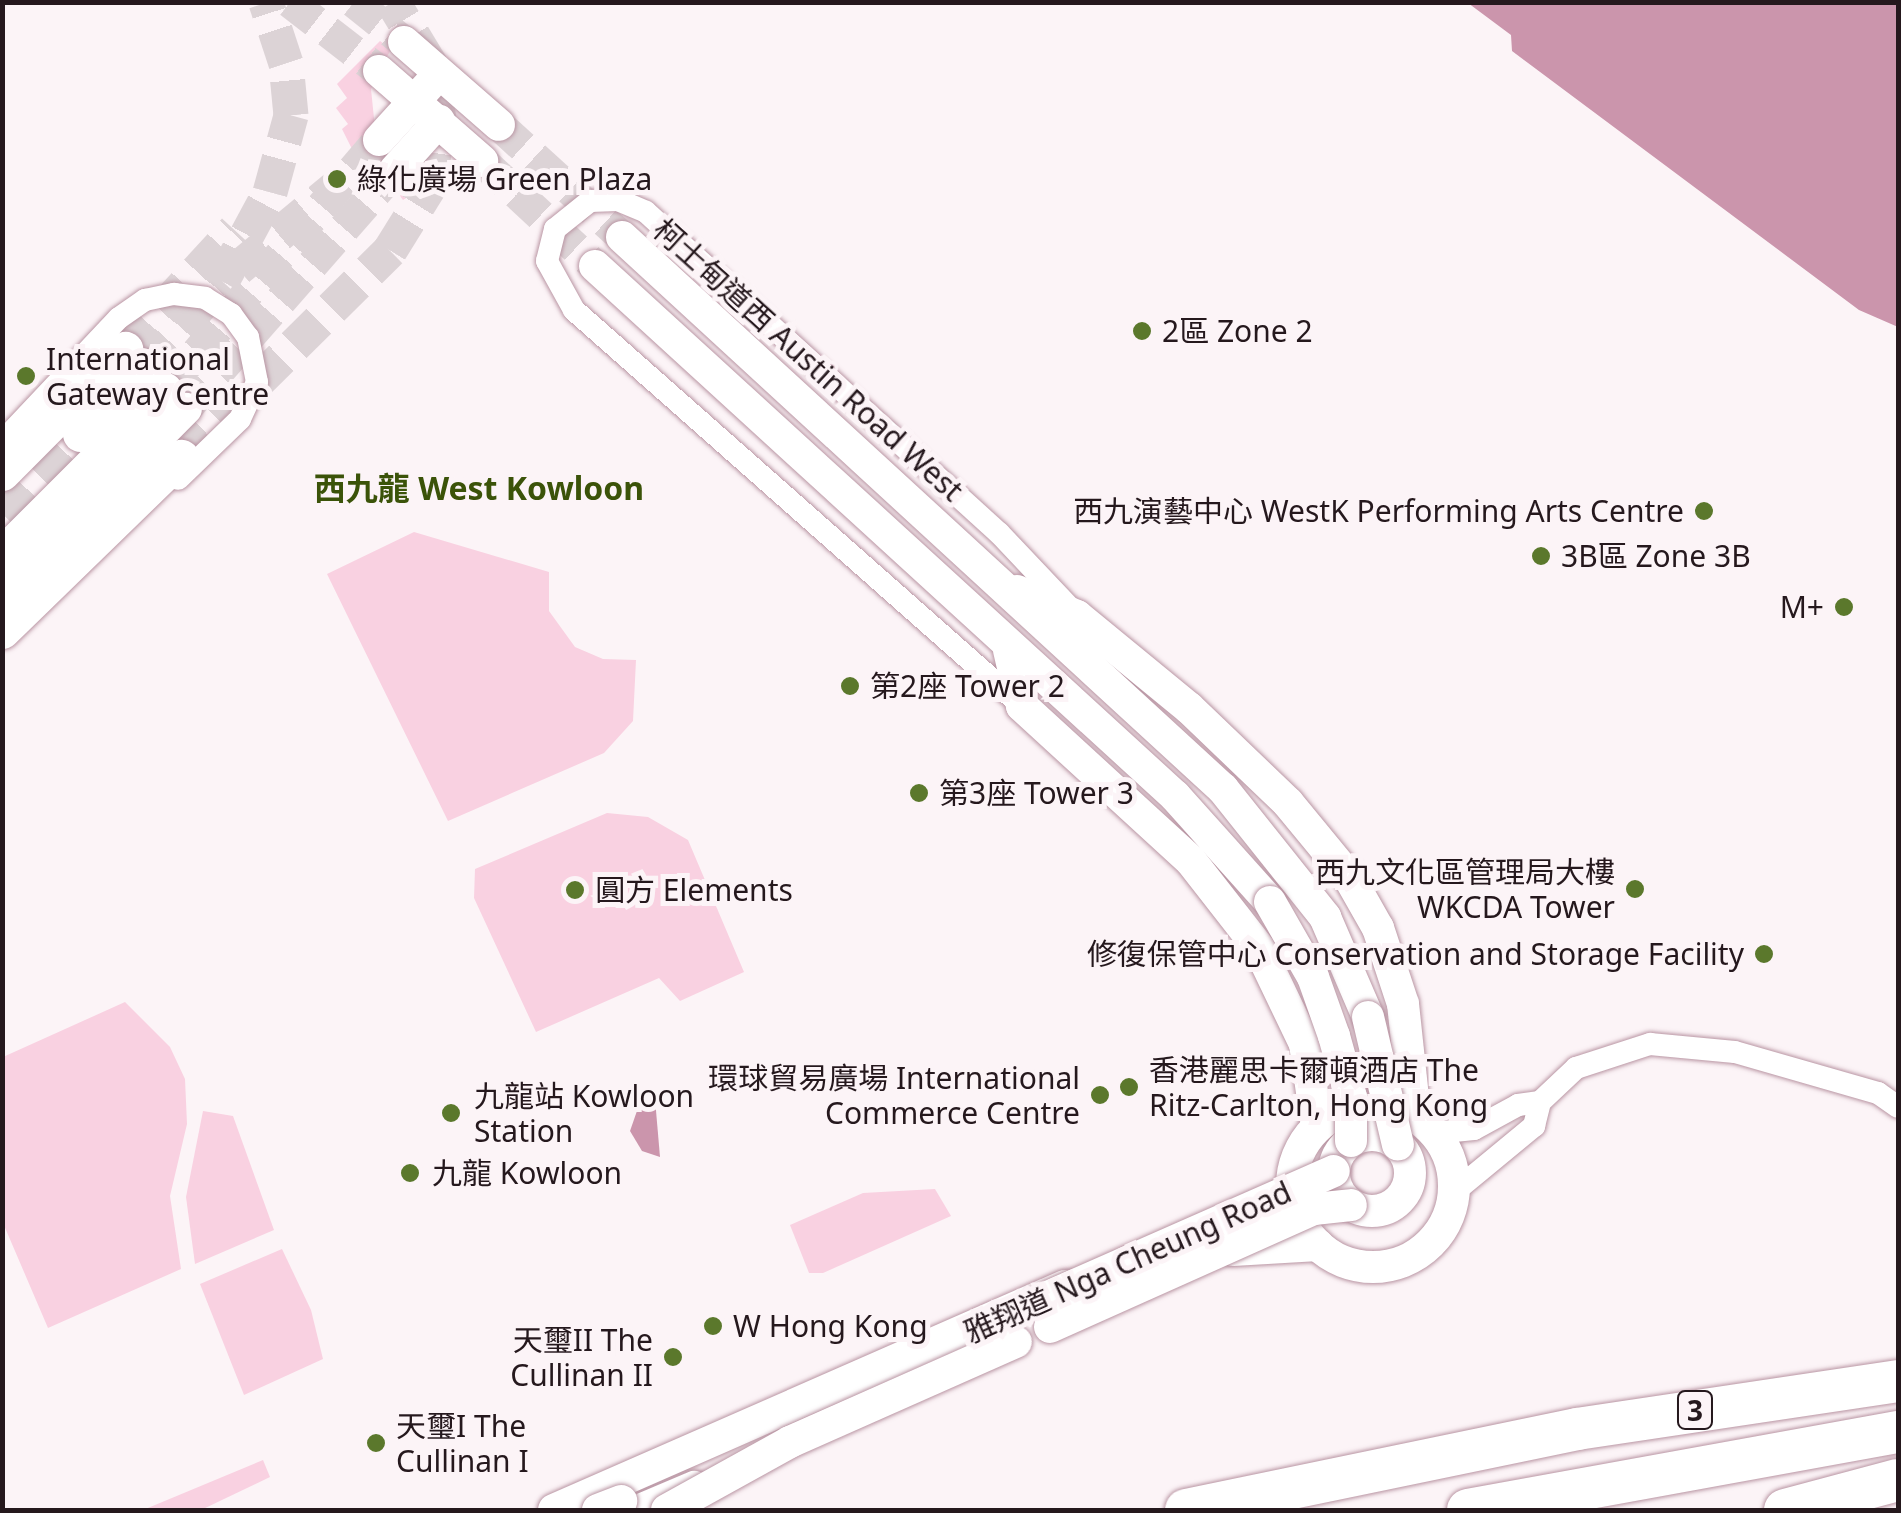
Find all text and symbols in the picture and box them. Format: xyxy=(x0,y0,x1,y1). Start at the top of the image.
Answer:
place label: 綠化廣場 Green Plaza xyxy=(357,161,652,197)
marker: 綠化廣場 Green Plaza xyxy=(326,168,348,190)
street label: 柯士甸道西 Austin Road West xyxy=(646,211,970,509)
place label: 2區 Zone 2 xyxy=(1162,313,1313,349)
marker: 2區 Zone 2 xyxy=(1131,320,1153,342)
place label: International Gateway Centre xyxy=(46,341,269,412)
marker: International Gateway Centre xyxy=(15,365,37,387)
district label: 西九龍 West Kowloon xyxy=(314,469,644,507)
place label: 西九演藝中心 WestK Performing Arts Centre xyxy=(1073,493,1684,529)
marker: 西九演藝中心 WestK Performing Arts Centre xyxy=(1693,500,1715,522)
place label: 3B區 Zone 3B xyxy=(1561,538,1751,574)
marker: 3B區 Zone 3B xyxy=(1530,545,1552,567)
place label: M+ xyxy=(1780,589,1824,625)
marker: M+ xyxy=(1833,596,1855,618)
place label: 第2座 Tower 2 xyxy=(870,668,1065,704)
marker: 第2座 Tower 2 xyxy=(839,675,861,697)
place label: 第3座 Tower 3 xyxy=(939,775,1134,811)
marker: 第3座 Tower 3 xyxy=(908,782,930,804)
place label: 西九文化區管理局大樓 WKCDA Tower xyxy=(1315,854,1615,924)
place label: 圓方 Elements xyxy=(595,872,793,908)
marker: 西九文化區管理局大樓 WKCDA Tower xyxy=(1624,878,1646,900)
marker: 圓方 Elements xyxy=(564,879,586,901)
place label: 修復保管中心 Conservation and Storage Facility xyxy=(1087,936,1744,972)
marker: 修復保管中心 Conservation and Storage Facility xyxy=(1753,943,1775,965)
place label: 香港麗思卡爾頓酒店 The Ritz-Carlton, Hong Kong xyxy=(1149,1052,1488,1122)
place label: 環球貿易廣場 International Commerce Centre xyxy=(708,1060,1080,1130)
marker: 香港麗思卡爾頓酒店 The Ritz-Carlton, Hong Kong xyxy=(1118,1076,1140,1098)
place label: 九龍站 Kowloon Station xyxy=(474,1078,694,1148)
marker: 環球貿易廣場 International Commerce Centre xyxy=(1089,1084,1111,1106)
marker: 九龍站 Kowloon Station xyxy=(438,1100,464,1126)
place label: 九龍 Kowloon xyxy=(432,1155,622,1191)
marker: 九龍 Kowloon xyxy=(397,1160,423,1186)
street label: 雅翔道 Nga Cheung Road xyxy=(959,1174,1297,1350)
place label: W Hong Kong xyxy=(733,1308,928,1344)
marker: W Hong Kong xyxy=(702,1315,724,1337)
place label: 天璽II The Cullinan II xyxy=(510,1322,653,1392)
marker: 天璽II The Cullinan II xyxy=(662,1346,684,1368)
road number: 3 xyxy=(1675,1387,1715,1433)
place label: 天璽I The Cullinan I xyxy=(396,1408,529,1478)
marker: 天璽I The Cullinan I xyxy=(365,1432,387,1454)

